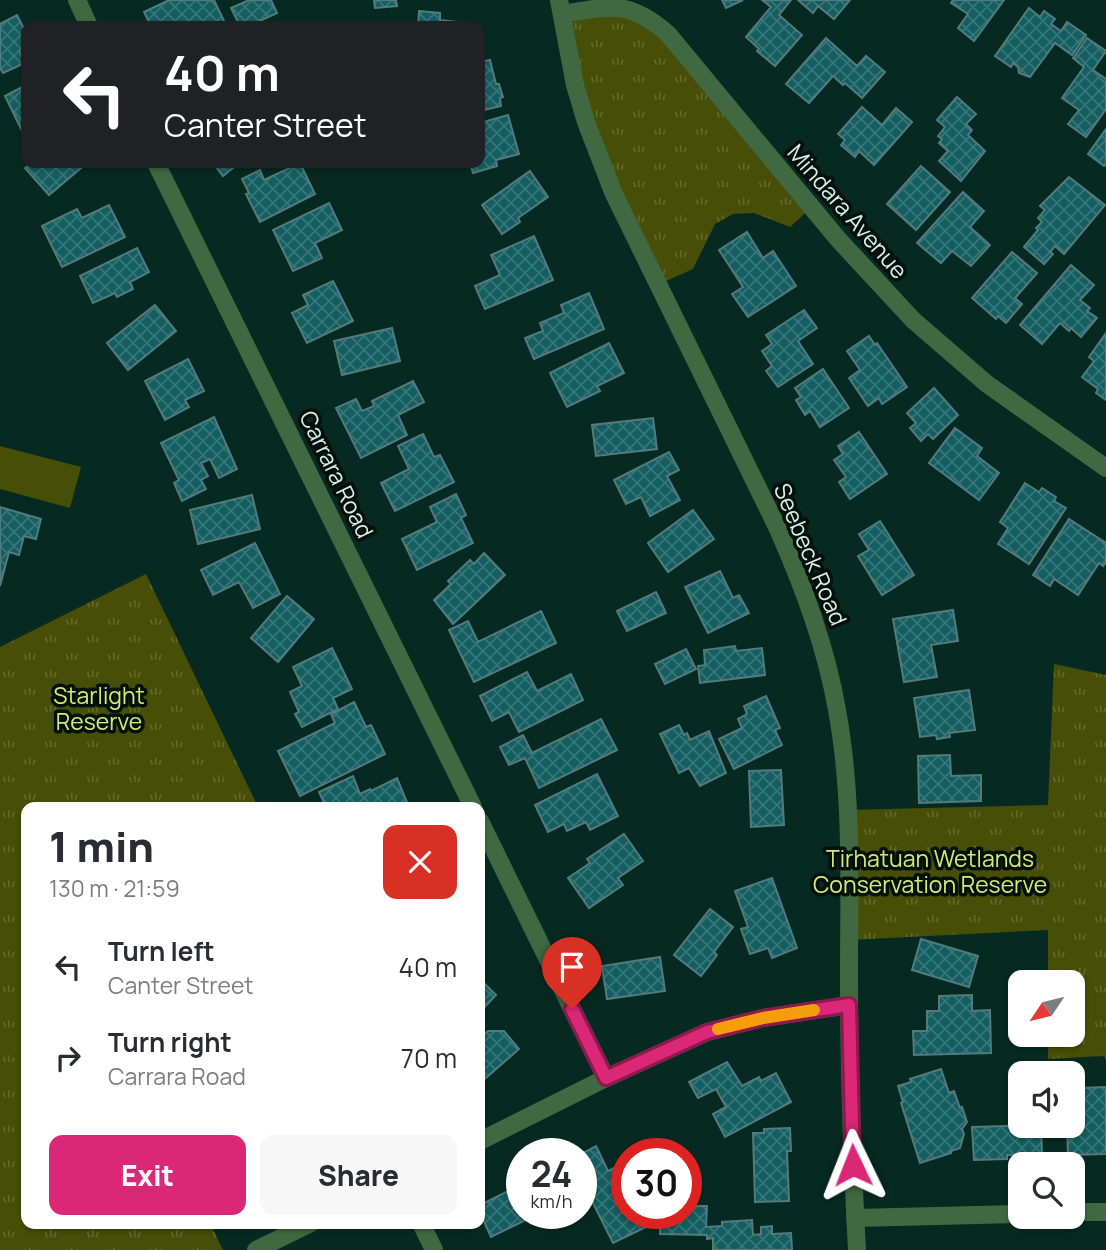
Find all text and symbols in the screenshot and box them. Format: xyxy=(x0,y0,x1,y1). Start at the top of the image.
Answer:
text: 40 m xyxy=(164,39,280,106)
icon: left xyxy=(49,49,140,140)
text: Canter Street xyxy=(164,103,366,147)
street label: Mindara Avenue xyxy=(781,137,915,285)
street label: Carrara Road xyxy=(292,405,382,543)
street label: Seebeck Road xyxy=(767,478,855,630)
park label: Starlight Reserve xyxy=(53,679,145,737)
text: 1 min xyxy=(49,817,154,875)
button: close xyxy=(383,825,457,899)
park label: Tirhatuan Wetlands Conservation Reserve xyxy=(813,842,1047,900)
text: 130 m · 21:59 xyxy=(49,872,180,904)
text: Turn left xyxy=(108,933,215,969)
pin xyxy=(542,937,602,1009)
icon: left xyxy=(49,948,87,986)
icon: arrive xyxy=(553,948,591,986)
text: 40 m xyxy=(399,949,457,985)
text: Canter Street xyxy=(108,969,254,1001)
north arrow xyxy=(1008,970,1085,1046)
map controls xyxy=(1008,970,1085,1229)
text: Turn right xyxy=(108,1024,232,1060)
icon: right xyxy=(49,1039,87,1077)
text: 70 m xyxy=(401,1040,457,1076)
text: Carrara Road xyxy=(108,1060,246,1092)
button: sound xyxy=(1008,1061,1085,1138)
position arrow xyxy=(816,1128,890,1202)
button: Exit xyxy=(49,1135,246,1215)
button: Share xyxy=(260,1135,457,1215)
speed limit sign: 30 xyxy=(611,1138,702,1229)
text: 24 xyxy=(531,1150,572,1198)
button: search xyxy=(1008,1152,1085,1229)
text: km/h xyxy=(531,1189,572,1213)

